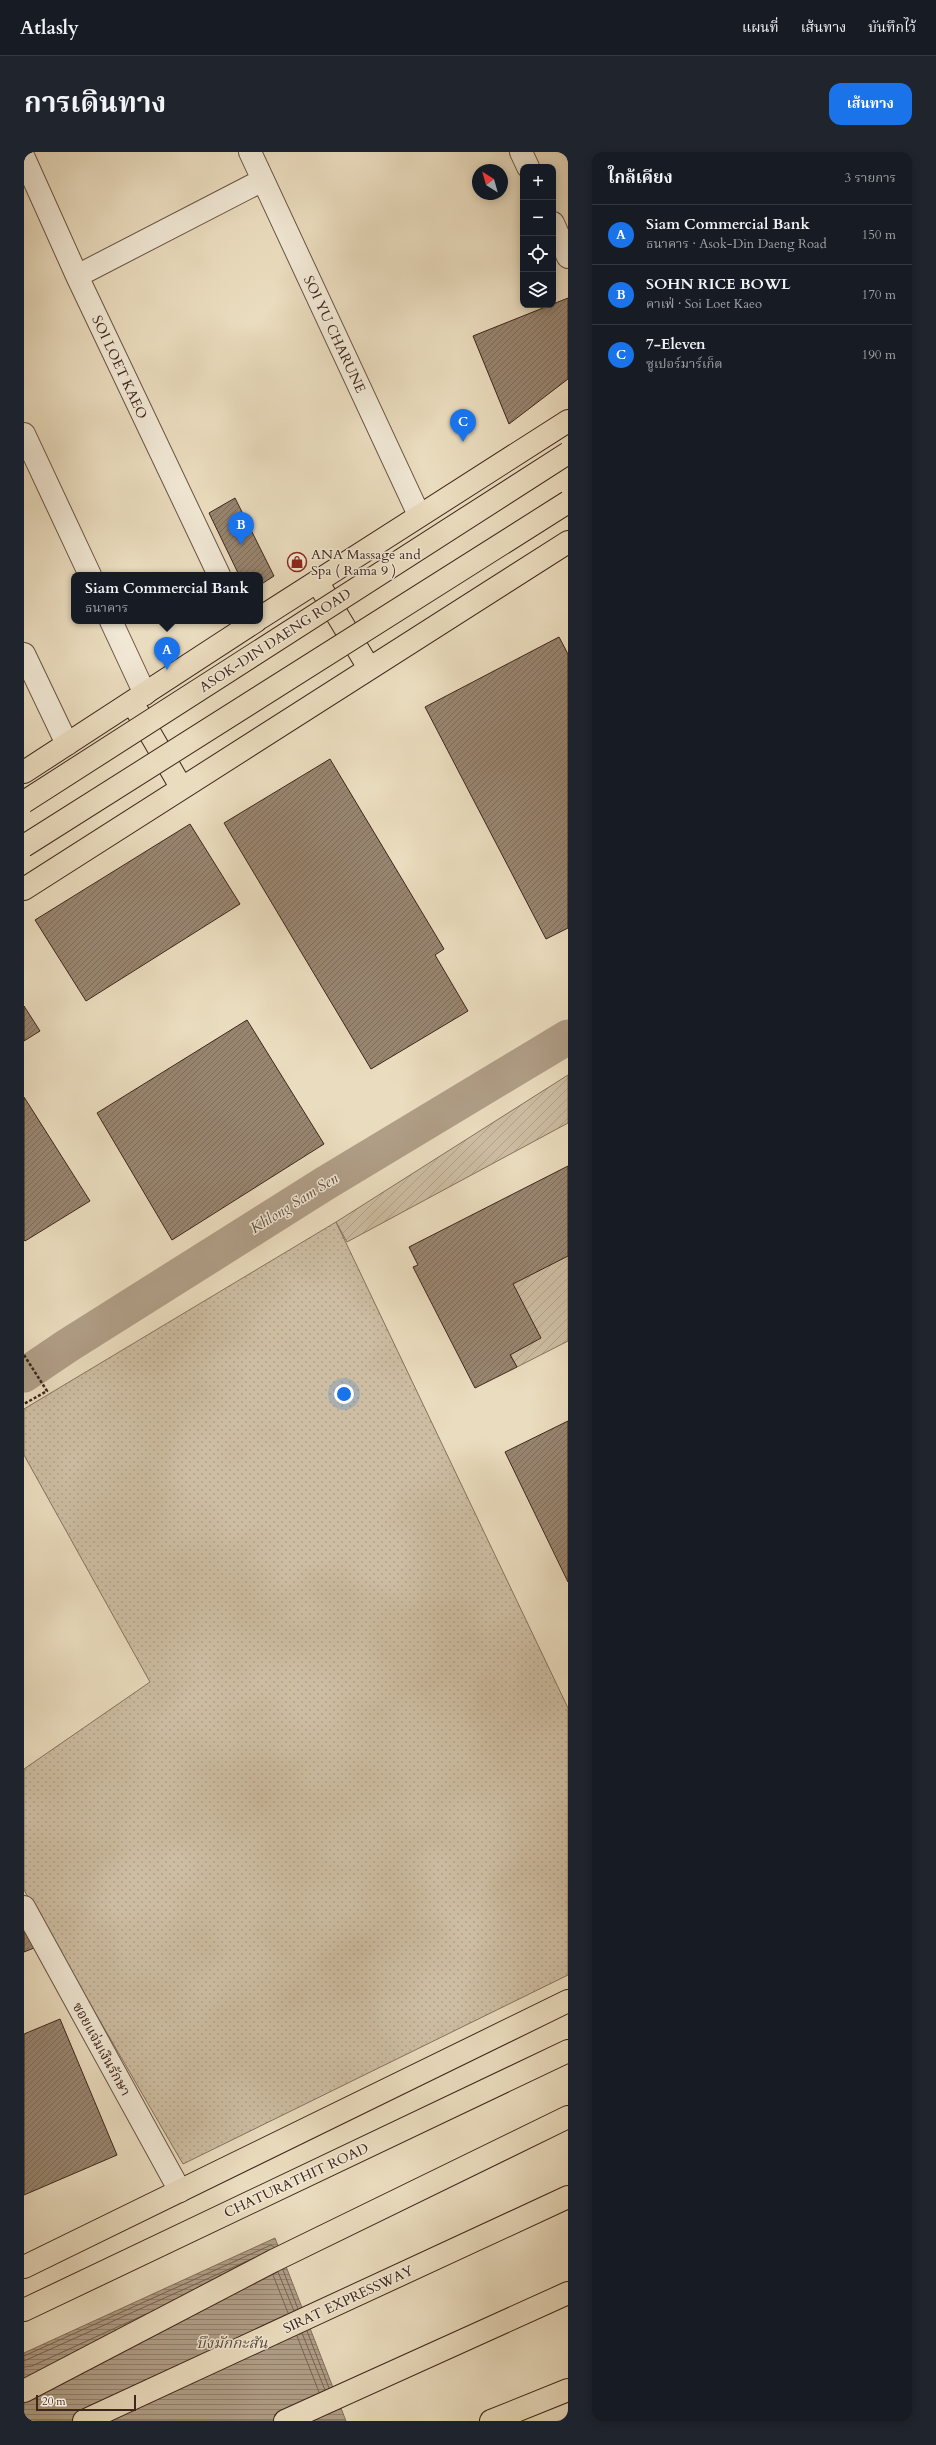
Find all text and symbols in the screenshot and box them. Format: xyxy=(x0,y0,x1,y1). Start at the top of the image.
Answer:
text: Atlasly xyxy=(20,15,79,41)
text: แผนที่ xyxy=(742,18,779,37)
text: เส้นทาง xyxy=(801,18,846,37)
text: บันทึกไว้ xyxy=(868,18,916,37)
button: เส้นทาง xyxy=(829,83,912,125)
text: การเดินทาง xyxy=(24,84,166,122)
north arrow xyxy=(472,164,508,200)
map controls xyxy=(520,164,556,308)
button: + xyxy=(520,164,556,200)
text: ใกล้เคียง xyxy=(608,166,673,189)
text: 3 รายการ xyxy=(844,169,896,187)
button: − xyxy=(520,200,556,236)
text: Siam Commercial Bank xyxy=(646,214,810,234)
text: A xyxy=(616,226,626,244)
text: 150 m xyxy=(862,226,896,244)
text: ธนาคาร · Asok-Din Daeng Road xyxy=(646,235,827,253)
button: locate xyxy=(520,236,556,272)
street label: SOI YU CHARUNE xyxy=(299,272,370,396)
button: layers xyxy=(520,272,556,308)
text: SOHN RICE BOWL xyxy=(646,274,791,294)
text: B xyxy=(616,286,626,304)
text: 170 m xyxy=(862,286,896,304)
text: คาเฟ่ · Soi Loet Kaeo xyxy=(646,295,762,313)
street label: SOI LOET KAEO xyxy=(87,312,152,422)
text: 7-Eleven xyxy=(646,334,706,354)
text: C xyxy=(616,346,626,364)
text: 190 m xyxy=(862,346,896,364)
text: ซูเปอร์มาร์เก็ต xyxy=(646,355,723,373)
pin: C xyxy=(450,409,476,442)
pin: B xyxy=(228,512,254,545)
place label: ANA Massage and Spa ( Rama 9 ) xyxy=(311,545,421,580)
shop icon: ANA Massage and Spa ( Rama 9 ) xyxy=(286,551,308,573)
popup xyxy=(71,572,263,624)
text: Siam Commercial Bank xyxy=(85,578,249,598)
street label: ASOK-DIN DAENG ROAD xyxy=(196,584,355,697)
text: ธนาคาร xyxy=(85,599,128,617)
pin: A xyxy=(154,637,180,670)
water label: Khlong Sam Sen xyxy=(246,1168,342,1238)
your location xyxy=(334,1384,354,1404)
street label: ซอยแจ่มเงินรักษา xyxy=(68,1999,135,2099)
street label: CHATURATHIT ROAD xyxy=(221,2139,372,2222)
street label: SIRAT EXPRESSWAY xyxy=(280,2261,417,2338)
water label: บึงมักกะสัน xyxy=(196,2333,268,2353)
scale bar xyxy=(36,2393,136,2412)
text: 20 m xyxy=(42,2394,66,2409)

